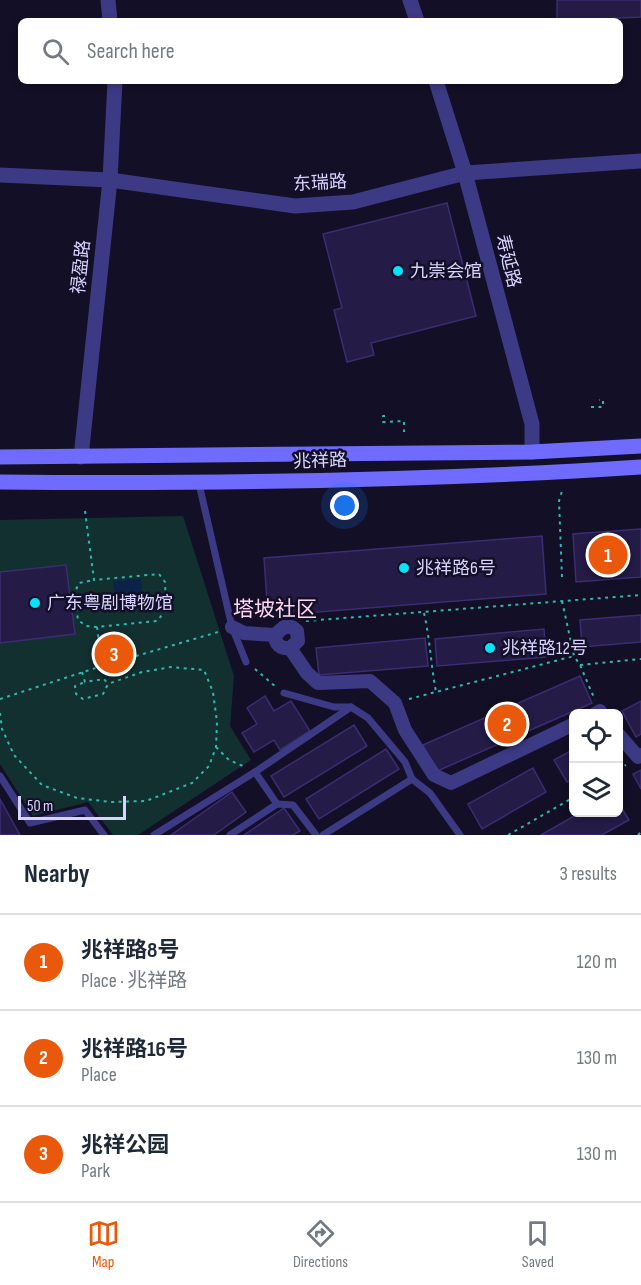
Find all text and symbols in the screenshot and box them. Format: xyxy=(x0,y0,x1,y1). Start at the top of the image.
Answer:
search box xyxy=(18,18,623,84)
icon: search xyxy=(39,35,72,68)
text: Search here xyxy=(87,38,174,65)
street label: 东瑞路 xyxy=(292,171,348,195)
street label: 寿延路 xyxy=(491,232,525,290)
street label: 禄盈路 xyxy=(68,239,94,295)
place label: 九崇会馆 xyxy=(410,261,482,282)
marker: 九崇会馆 xyxy=(391,264,405,278)
street label: 兆祥路 xyxy=(293,450,347,472)
your location xyxy=(330,491,359,520)
pin: 1 xyxy=(588,532,628,578)
place label: 兆祥路6号 xyxy=(416,558,496,579)
marker: 兆祥路6号 xyxy=(397,561,411,575)
place label: 广东粤剧博物馆 xyxy=(47,593,173,614)
marker: 广东粤剧博物馆 xyxy=(28,596,42,610)
district label: 塔坡社区 xyxy=(233,597,317,622)
pin: 3 xyxy=(94,632,134,676)
place label: 兆祥路12号 xyxy=(502,638,588,659)
marker: 兆祥路12号 xyxy=(483,641,497,655)
pin: 2 xyxy=(488,702,526,746)
map controls xyxy=(569,709,623,817)
button: locate xyxy=(569,709,623,763)
button: layers xyxy=(569,763,623,817)
scale bar xyxy=(18,793,126,820)
text: 50 m xyxy=(27,797,53,816)
text: Nearby xyxy=(24,859,90,890)
text: 3 results xyxy=(560,862,617,886)
text: 兆祥路8号 xyxy=(81,937,179,964)
text: 1 xyxy=(40,950,47,974)
text: 120 m xyxy=(577,950,617,974)
text: Place · 兆祥路 xyxy=(81,969,187,993)
text: 兆祥路16号 xyxy=(81,1036,188,1063)
text: 2 xyxy=(39,1046,48,1070)
text: 130 m xyxy=(577,1046,617,1070)
text: Place xyxy=(81,1063,117,1087)
text: 兆祥公园 xyxy=(81,1132,169,1159)
text: 3 xyxy=(39,1142,48,1166)
text: 130 m xyxy=(577,1142,617,1166)
text: Park xyxy=(81,1159,110,1183)
tab: Map xyxy=(87,1217,120,1272)
tab: Directions xyxy=(293,1217,348,1272)
tab: Saved xyxy=(521,1217,554,1272)

